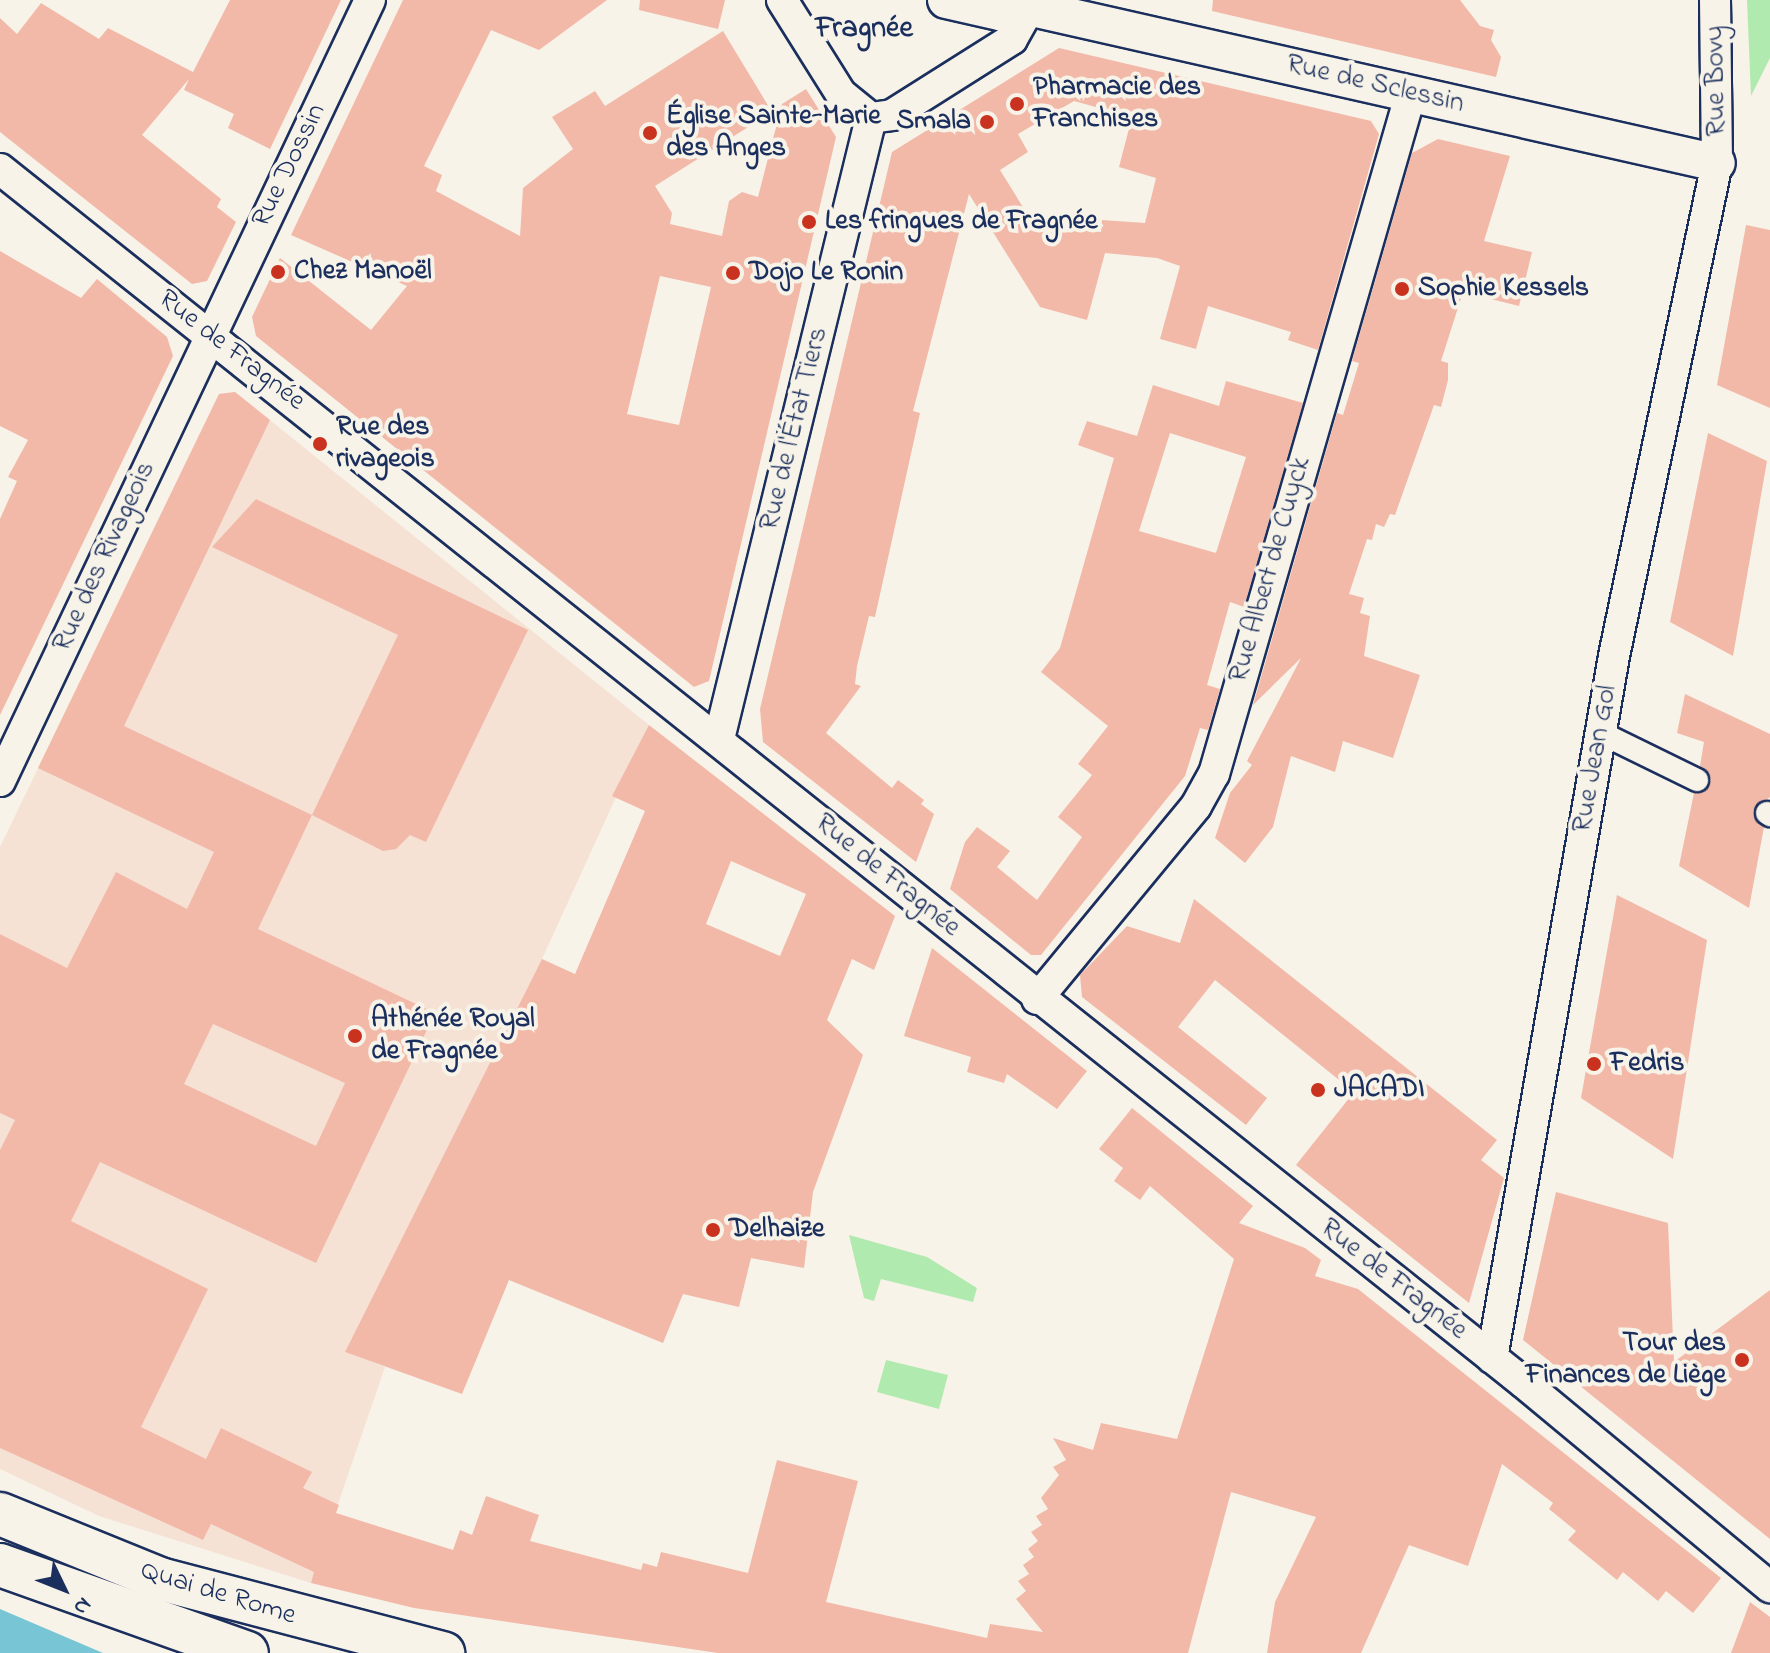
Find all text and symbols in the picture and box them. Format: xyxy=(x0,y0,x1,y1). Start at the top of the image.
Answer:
district label: Fragnée xyxy=(815,11,913,47)
street label: Rue Bovy xyxy=(1699,25,1735,137)
street label: Rue de Sclessin xyxy=(1283,48,1467,122)
place label: Pharmacie des Franchises xyxy=(1033,71,1201,137)
marker: Pharmacie des Franchises xyxy=(1008,95,1026,113)
street label: Rue Dossin xyxy=(246,99,334,233)
place label: Église Sainte-Marie des Anges xyxy=(666,100,881,166)
place label: Smala xyxy=(896,105,971,139)
marker: Smala xyxy=(978,113,996,131)
marker: Église Sainte-Marie des Anges xyxy=(641,124,659,142)
place label: Les fringues de Fragnée xyxy=(825,205,1098,239)
marker: Les fringues de Fragnée xyxy=(800,213,818,231)
place label: Chez Manoël xyxy=(294,255,432,289)
place label: Dojo Le Ronin xyxy=(749,256,903,290)
marker: Chez Manoël xyxy=(269,263,287,281)
marker: Dojo Le Ronin xyxy=(724,264,742,282)
place label: Sophie Kessels xyxy=(1418,272,1589,306)
marker: Sophie Kessels xyxy=(1393,280,1411,298)
street label: Rue de Fragnée xyxy=(151,283,311,419)
street label: Rue de l'État Tiers xyxy=(754,324,836,534)
place label: Rue des rivageois xyxy=(336,411,435,477)
marker: Rue des rivageois xyxy=(311,435,329,453)
street label: Rue Albert de Cuyck xyxy=(1223,453,1319,687)
street label: Rue des Rivageois xyxy=(46,457,164,657)
street label: Rue Jean Gol xyxy=(1567,683,1625,835)
street label: Rue de Fragnée xyxy=(807,807,967,945)
place label: Athénée Royal de Fragnée xyxy=(371,1003,535,1069)
marker: Athénée Royal de Fragnée xyxy=(346,1027,364,1045)
place label: Fedris xyxy=(1610,1047,1684,1081)
marker: Fedris xyxy=(1585,1055,1603,1073)
place label: JACADI xyxy=(1334,1073,1425,1107)
marker: JACADI xyxy=(1309,1081,1327,1099)
street label: Rue de Fragnée xyxy=(1313,1212,1473,1348)
place label: Delhaize xyxy=(729,1213,825,1247)
marker: Delhaize xyxy=(704,1221,722,1239)
place label: Tour des Finances de Liège xyxy=(1525,1327,1726,1393)
marker: Tour des Finances de Liège xyxy=(1733,1351,1751,1369)
north arrow xyxy=(24,1549,104,1629)
street label: Quai de Rome xyxy=(136,1554,300,1634)
text: N xyxy=(65,1589,98,1622)

